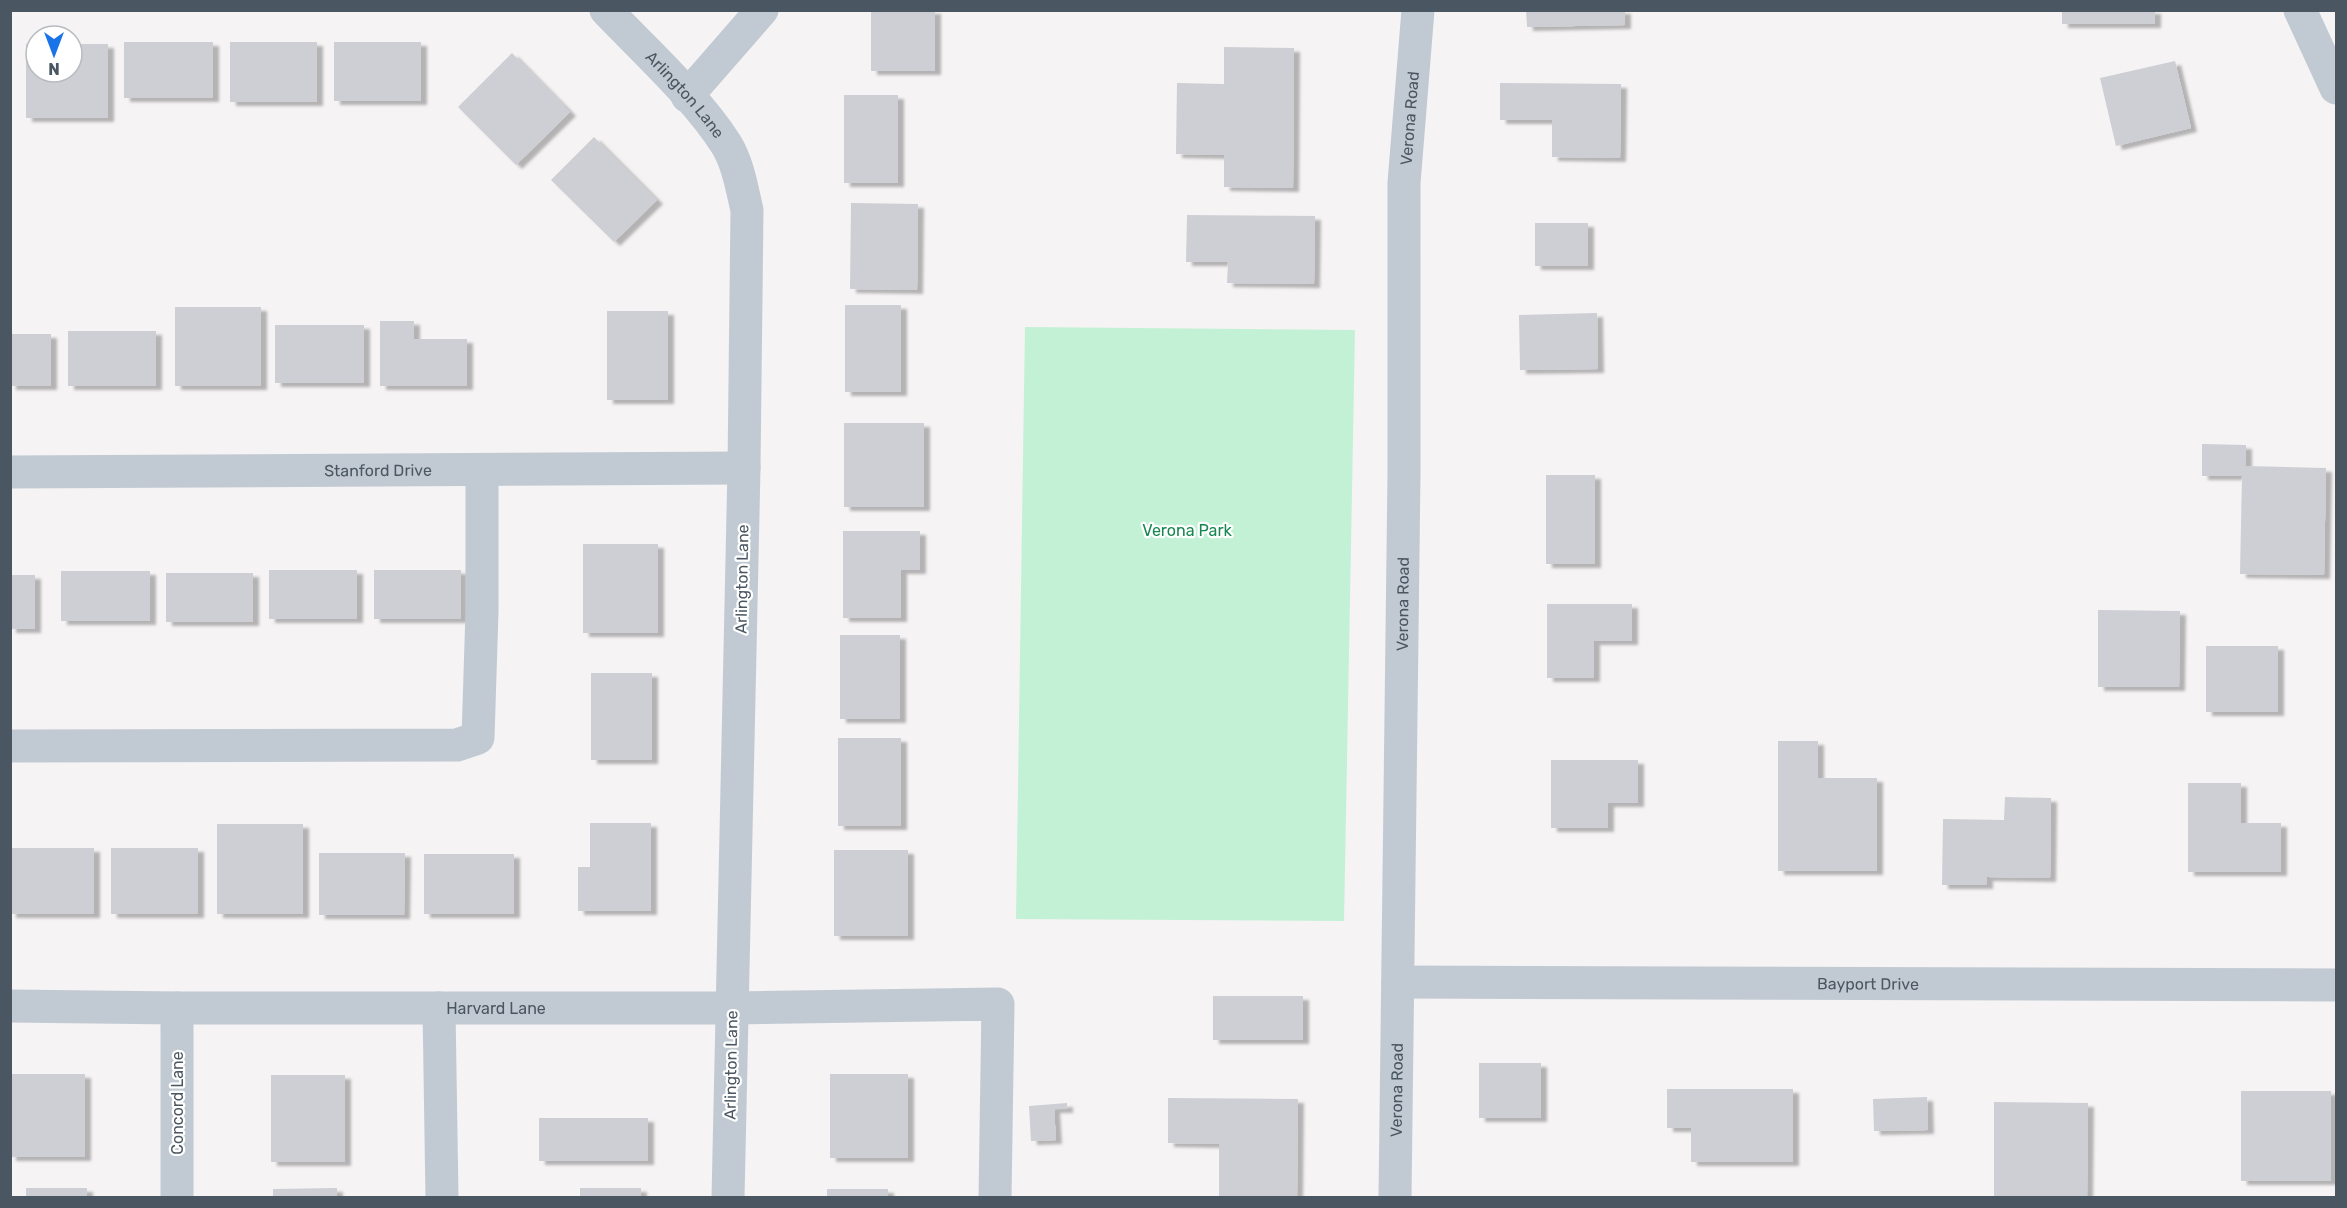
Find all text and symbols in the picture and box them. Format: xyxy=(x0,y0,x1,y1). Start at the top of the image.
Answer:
north arrow xyxy=(24,24,84,84)
street label: Arlington Lane xyxy=(642,47,729,142)
text: N xyxy=(48,59,60,78)
street label: Verona Road xyxy=(1396,71,1423,166)
street label: Stanford Drive xyxy=(324,460,432,480)
park label: Verona Park xyxy=(1142,521,1232,540)
street label: Arlington Lane xyxy=(732,524,752,634)
street label: Verona Road xyxy=(1392,557,1412,651)
street label: Bayport Drive xyxy=(1817,974,1919,993)
street label: Harvard Lane xyxy=(446,999,546,1018)
street label: Arlington Lane xyxy=(721,1010,741,1120)
street label: Verona Road xyxy=(1386,1043,1406,1137)
street label: Concord Lane xyxy=(168,1051,187,1155)

